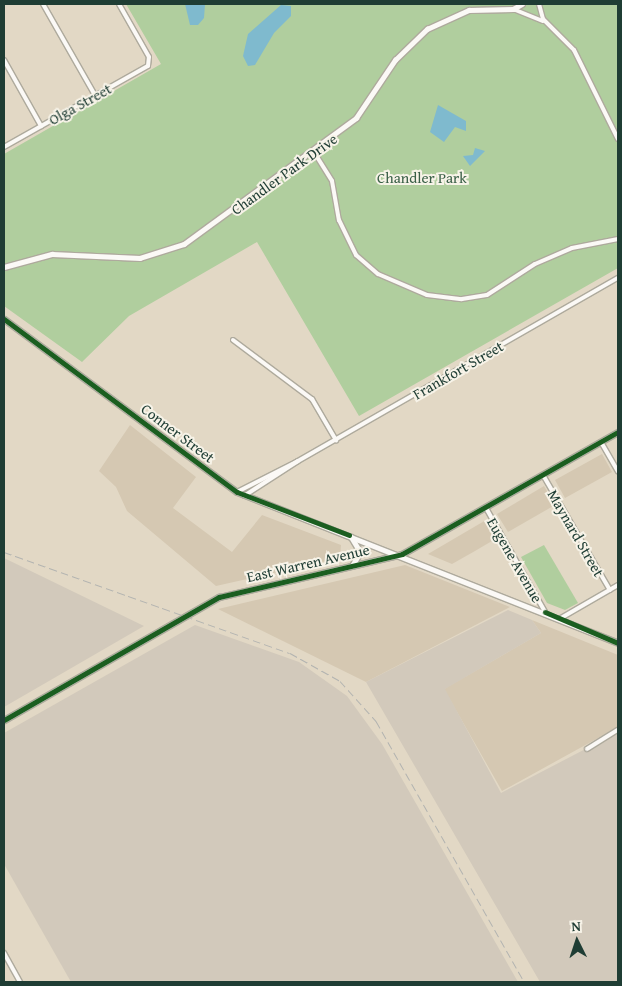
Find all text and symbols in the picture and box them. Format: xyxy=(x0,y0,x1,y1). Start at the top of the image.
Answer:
street label: Olga Street xyxy=(45,79,115,129)
street label: Chandler Park Drive xyxy=(227,129,341,219)
park label: Chandler Park xyxy=(377,169,467,187)
street label: Frankfort Street xyxy=(409,337,507,403)
street label: Conner Street xyxy=(138,400,218,466)
street label: Maynard Street xyxy=(544,486,608,580)
street label: Eugene Avenue xyxy=(483,514,547,606)
street label: East Warren Avenue xyxy=(245,540,371,586)
north arrow xyxy=(552,916,602,966)
text: N xyxy=(571,916,581,936)

